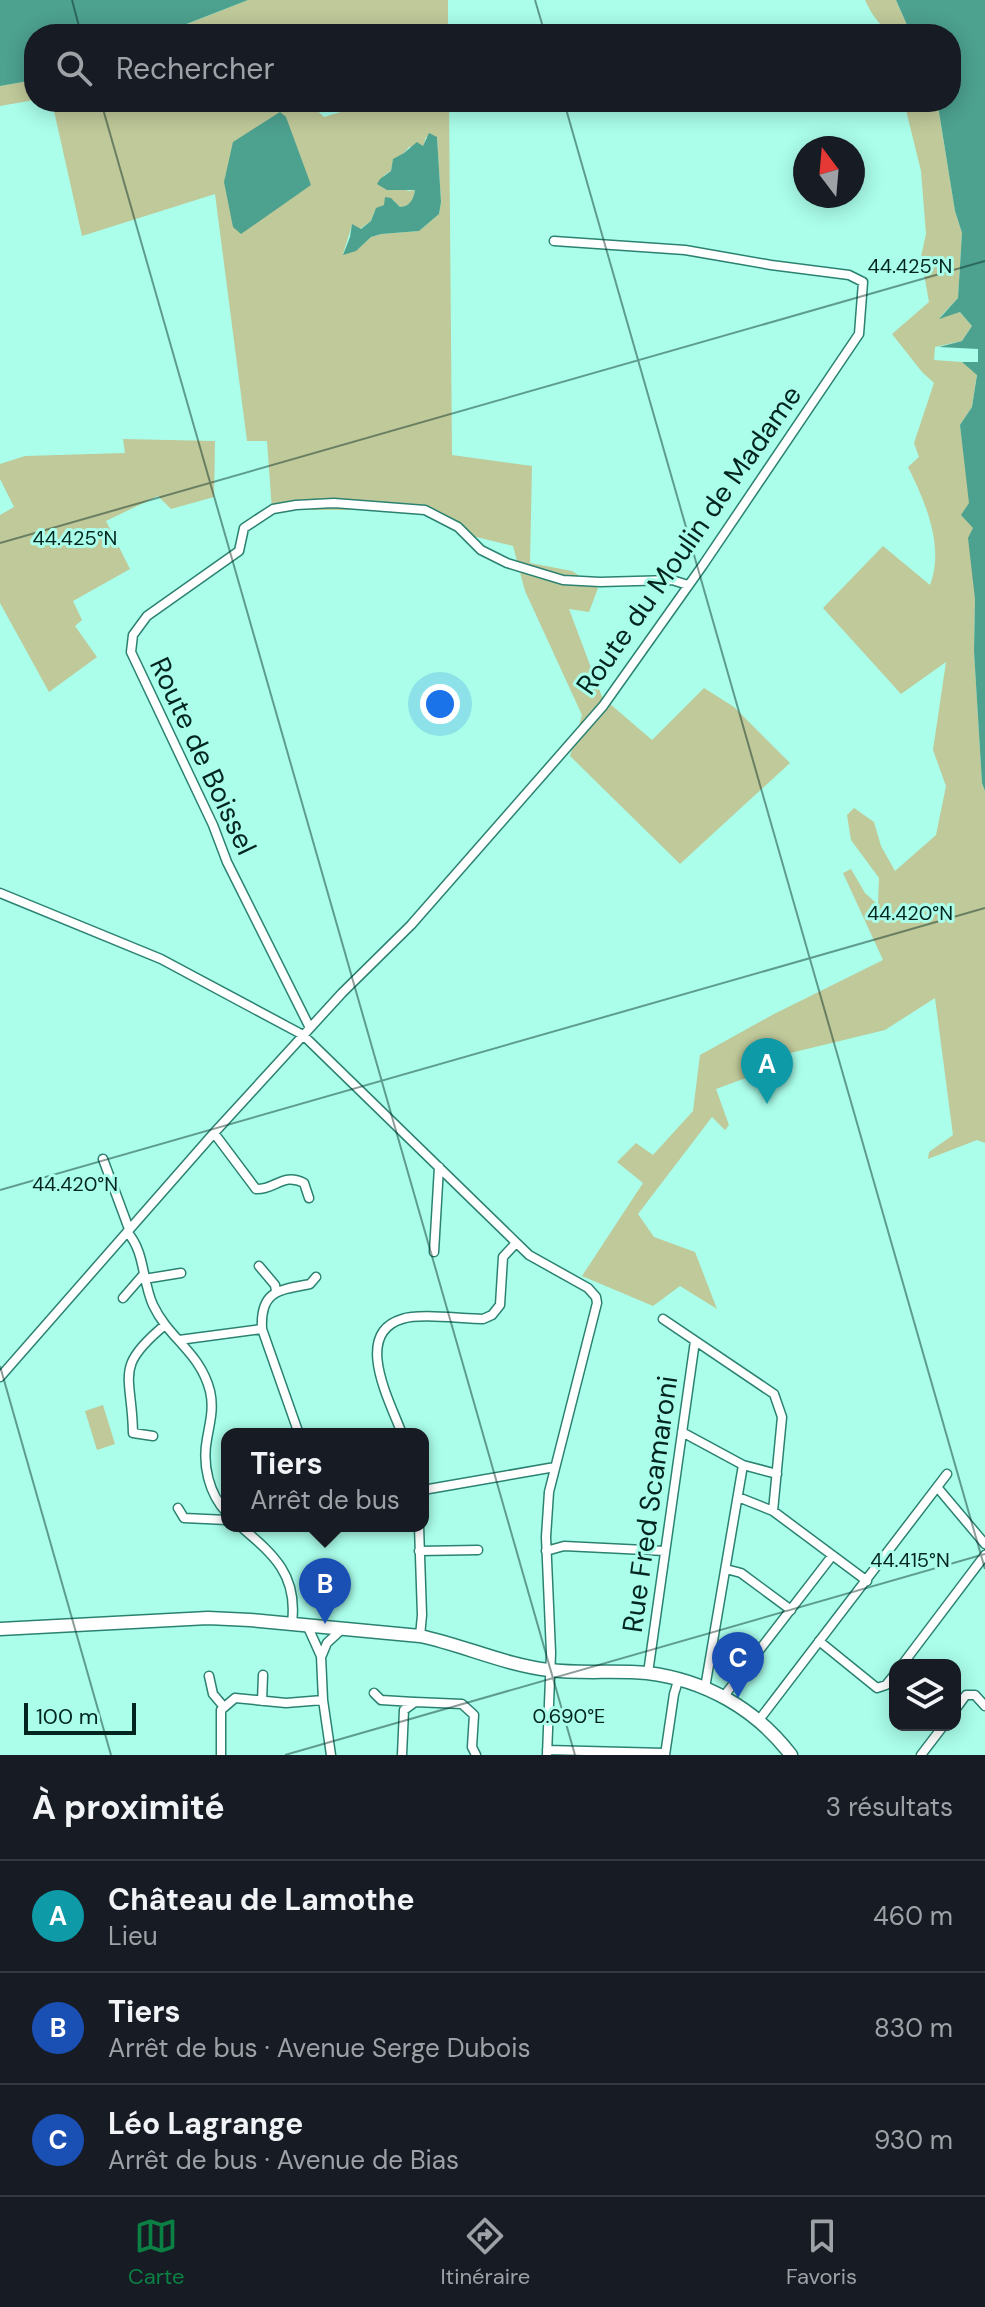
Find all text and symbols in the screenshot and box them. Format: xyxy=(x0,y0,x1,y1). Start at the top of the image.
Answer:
search box xyxy=(24,24,961,112)
icon: search xyxy=(52,46,96,90)
text: Rechercher xyxy=(116,49,275,88)
north arrow xyxy=(793,136,865,208)
text: 44.425°N xyxy=(868,253,952,279)
street label: Route du Moulin de Madame xyxy=(568,378,810,702)
text: 44.425°N xyxy=(33,525,117,551)
street label: Route de Boissel xyxy=(141,651,265,861)
your location xyxy=(420,684,460,724)
text: 44.420°N xyxy=(867,900,953,926)
pin: A xyxy=(741,1038,793,1104)
text: 44.420°N xyxy=(32,1171,118,1197)
street label: Rue Fred Scamaroni xyxy=(614,1373,686,1635)
popup xyxy=(221,1428,429,1532)
text: Tiers xyxy=(250,1444,323,1483)
text: Arrêt de bus xyxy=(250,1483,400,1517)
text: 44.415°N xyxy=(870,1547,950,1573)
pin: B xyxy=(299,1558,351,1624)
pin: C xyxy=(712,1632,764,1698)
map controls xyxy=(889,1659,961,1731)
button: layers xyxy=(889,1659,961,1731)
scale bar xyxy=(24,1699,136,1735)
text: 100 m xyxy=(36,1702,98,1731)
text: 0.690°E xyxy=(533,1703,605,1729)
text: À proximité xyxy=(32,1785,225,1830)
text: 3 résultats xyxy=(826,1790,953,1824)
text: Château de Lamothe xyxy=(108,1880,414,1919)
text: A xyxy=(49,1899,67,1933)
text: 460 m xyxy=(873,1899,953,1933)
text: Lieu xyxy=(108,1919,158,1953)
text: Tiers xyxy=(108,1992,180,2031)
text: B xyxy=(50,2011,66,2045)
text: 830 m xyxy=(874,2011,953,2045)
text: Arrêt de bus · Avenue Serge Dubois xyxy=(108,2031,531,2065)
text: Léo Lagrange xyxy=(108,2104,303,2143)
text: C xyxy=(48,2123,68,2157)
text: 930 m xyxy=(874,2123,953,2157)
text: Arrêt de bus · Avenue de Bias xyxy=(108,2143,459,2177)
tab: Carte xyxy=(128,2214,185,2291)
tab: Itinéraire xyxy=(440,2214,530,2291)
tab: Favoris xyxy=(786,2214,857,2291)

